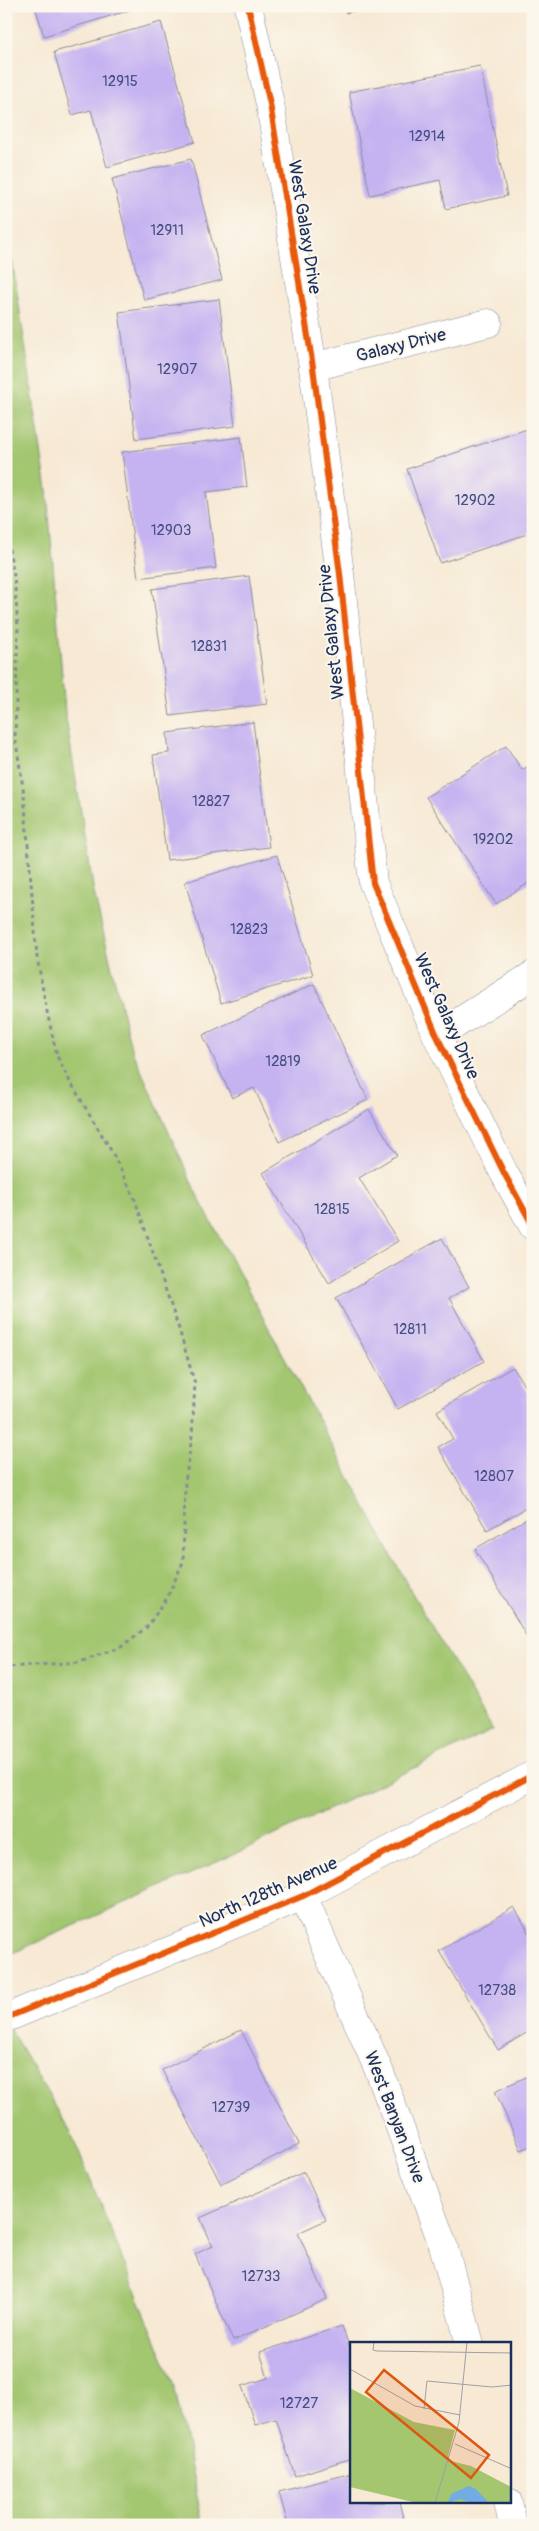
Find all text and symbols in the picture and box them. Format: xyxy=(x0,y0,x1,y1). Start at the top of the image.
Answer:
house number: 12915 xyxy=(102,72,138,91)
house number: 12914 xyxy=(409,127,446,146)
street label: West Galaxy Drive xyxy=(283,158,326,296)
house number: 12911 xyxy=(150,221,184,240)
street label: Galaxy Drive xyxy=(354,323,449,368)
house number: 12907 xyxy=(157,360,197,379)
house number: 12902 xyxy=(455,491,495,510)
house number: 12903 xyxy=(151,521,191,540)
street label: West Galaxy Drive xyxy=(313,563,350,700)
house number: 12831 xyxy=(191,637,227,656)
house number: 12827 xyxy=(192,792,230,811)
house number: 19202 xyxy=(473,830,513,849)
house number: 12823 xyxy=(230,920,268,939)
street label: West Galaxy Drive xyxy=(408,950,485,1083)
house number: 12819 xyxy=(265,1052,301,1071)
house number: 12815 xyxy=(314,1200,350,1219)
house number: 12811 xyxy=(393,1320,427,1339)
house number: 12807 xyxy=(474,1467,514,1486)
street label: North 128th Avenue xyxy=(195,1852,341,1933)
house number: 12738 xyxy=(478,1981,516,2000)
street label: West Banyan Drive xyxy=(359,2048,430,2186)
house number: 12739 xyxy=(212,2098,250,2117)
house number: 12733 xyxy=(242,2267,280,2286)
inset map xyxy=(350,2342,512,2504)
house number: 12727 xyxy=(280,2394,318,2413)

